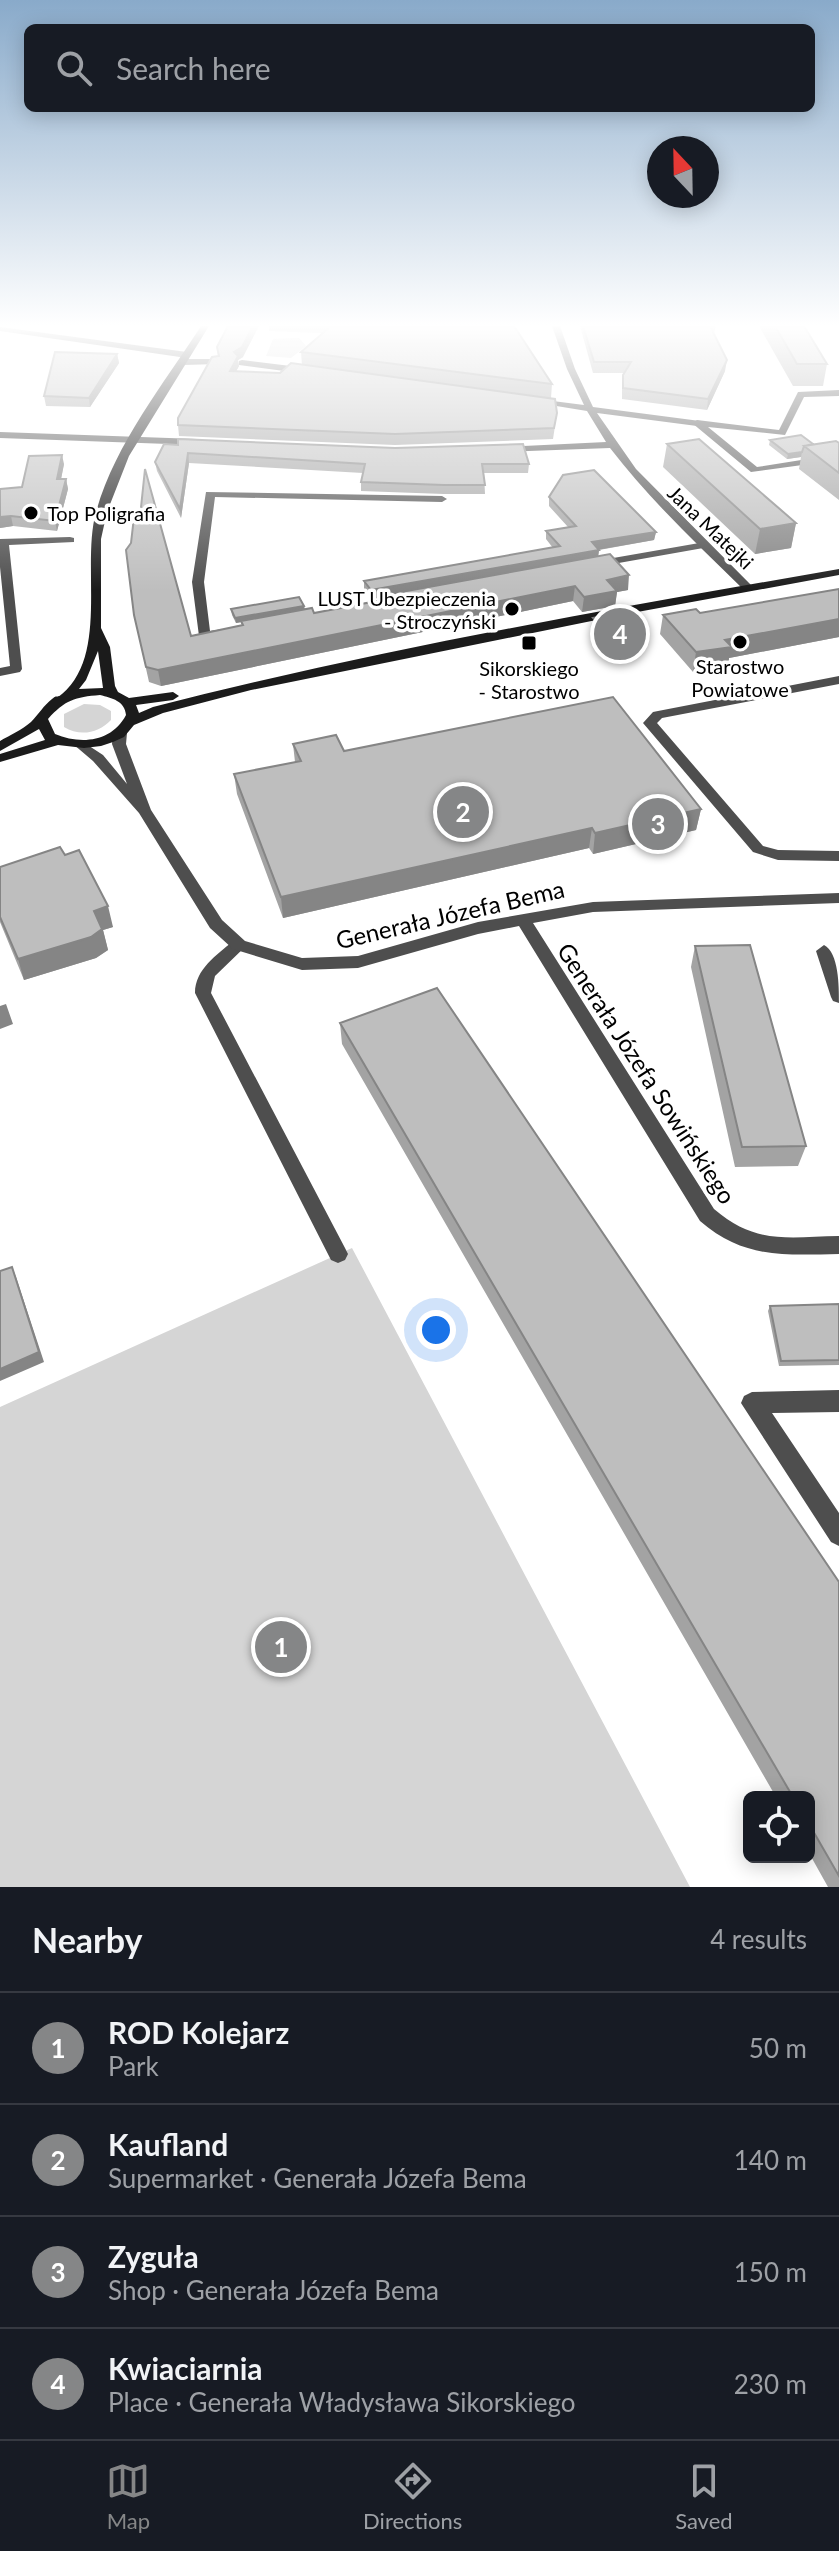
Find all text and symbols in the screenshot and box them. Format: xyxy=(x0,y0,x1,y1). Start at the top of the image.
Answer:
search box xyxy=(24,24,815,112)
icon: search xyxy=(52,46,96,90)
text: Search here xyxy=(116,50,271,86)
north arrow xyxy=(647,136,719,208)
street label: Jana Matejki xyxy=(663,480,759,574)
place label: Top Poligrafia xyxy=(47,501,165,525)
marker: Top Poligrafia xyxy=(22,504,40,522)
place label: LUST Ubezpieczenia - Stroczyński xyxy=(318,586,496,633)
marker: LUST Ubezpieczenia - Stroczyński xyxy=(503,600,521,618)
pin: 4 xyxy=(594,604,646,664)
marker: Starostwo Powiatowe xyxy=(731,633,749,651)
marker: Sikorskiego - Starostwo xyxy=(520,634,538,652)
place label: Starostwo Powiatowe xyxy=(691,654,789,701)
place label: Sikorskiego - Starostwo xyxy=(478,656,580,703)
pin: 2 xyxy=(437,782,489,842)
pin: 3 xyxy=(632,794,684,854)
street label: Generała Józefa Bema xyxy=(333,874,567,954)
street label: Generała Józefa Sowińskiego xyxy=(552,937,742,1209)
your location xyxy=(416,1310,456,1350)
pin: 1 xyxy=(255,1617,307,1677)
map controls xyxy=(743,1791,815,1863)
button: locate xyxy=(743,1791,815,1863)
text: Nearby xyxy=(32,1919,143,1960)
text: 4 results xyxy=(710,1923,807,1955)
text: ROD Kolejarz xyxy=(108,2014,289,2050)
text: 1 xyxy=(50,2032,66,2064)
text: 50 m xyxy=(749,2032,807,2064)
text: Park xyxy=(108,2050,159,2082)
text: Kaufland xyxy=(108,2126,228,2162)
text: 2 xyxy=(50,2144,66,2176)
text: 140 m xyxy=(734,2144,807,2176)
text: Supermarket · Generała Józefa Bema xyxy=(108,2162,527,2194)
text: Zyguła xyxy=(108,2238,199,2274)
text: 3 xyxy=(50,2256,66,2288)
text: 150 m xyxy=(734,2256,807,2288)
text: Shop · Generała Józefa Bema xyxy=(108,2274,439,2306)
text: Kwiaciarnia xyxy=(108,2350,263,2386)
text: 4 xyxy=(50,2368,66,2400)
text: 230 m xyxy=(734,2368,807,2400)
text: Place · Generała Władysława Sikorskiego xyxy=(108,2386,576,2418)
tab: Map xyxy=(106,2459,150,2534)
tab: Directions xyxy=(363,2459,462,2534)
tab: Saved xyxy=(675,2459,733,2534)

